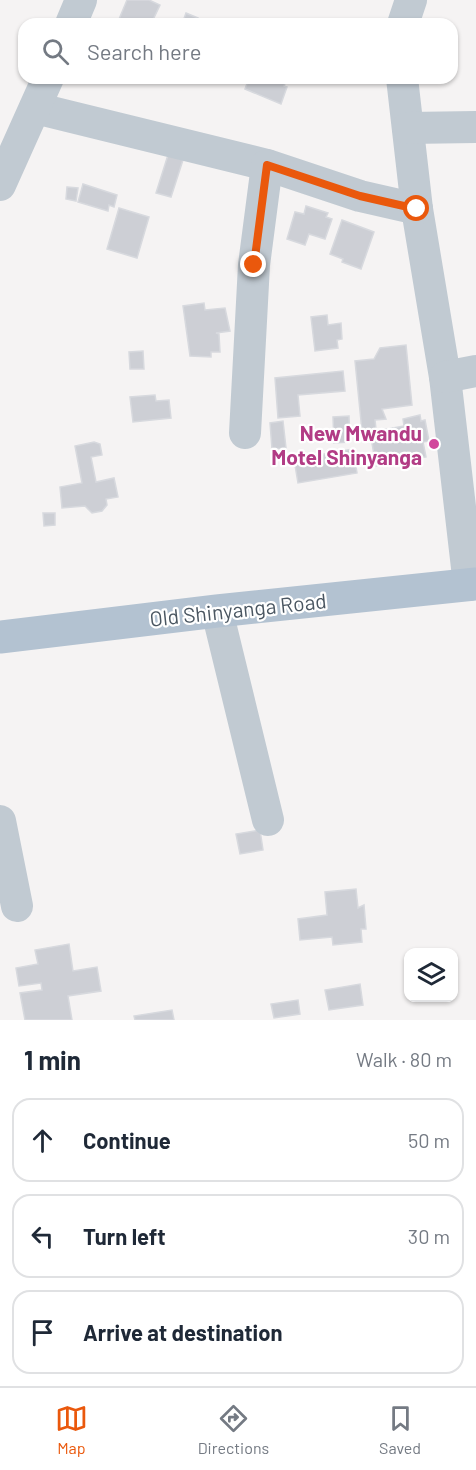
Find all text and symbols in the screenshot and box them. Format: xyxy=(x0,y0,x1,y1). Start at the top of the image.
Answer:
search box xyxy=(18,18,458,84)
icon: search xyxy=(39,35,72,68)
text: Search here xyxy=(87,38,201,64)
route start xyxy=(403,195,429,221)
route end xyxy=(240,251,266,277)
place label: New Mwandu Motel Shinyanga xyxy=(271,420,422,469)
marker: New Mwandu Motel Shinyanga xyxy=(427,437,441,451)
street label: Old Shinyanga Road xyxy=(148,587,328,631)
map controls xyxy=(404,948,458,1002)
button: layers xyxy=(404,948,458,1002)
text: 1 min xyxy=(24,1044,81,1075)
text: Walk · 80 m xyxy=(356,1047,452,1071)
icon: ahead xyxy=(26,1124,59,1157)
text: Continue xyxy=(83,1127,171,1153)
text: 50 m xyxy=(408,1128,450,1152)
icon: left xyxy=(26,1220,59,1253)
text: Turn left xyxy=(83,1223,166,1249)
text: 30 m xyxy=(408,1224,450,1248)
icon: arrive xyxy=(26,1316,59,1349)
text: Arrive at destination xyxy=(83,1319,282,1345)
tab: Map xyxy=(55,1402,88,1457)
tab: Directions xyxy=(198,1402,269,1457)
tab: Saved xyxy=(379,1402,421,1457)

